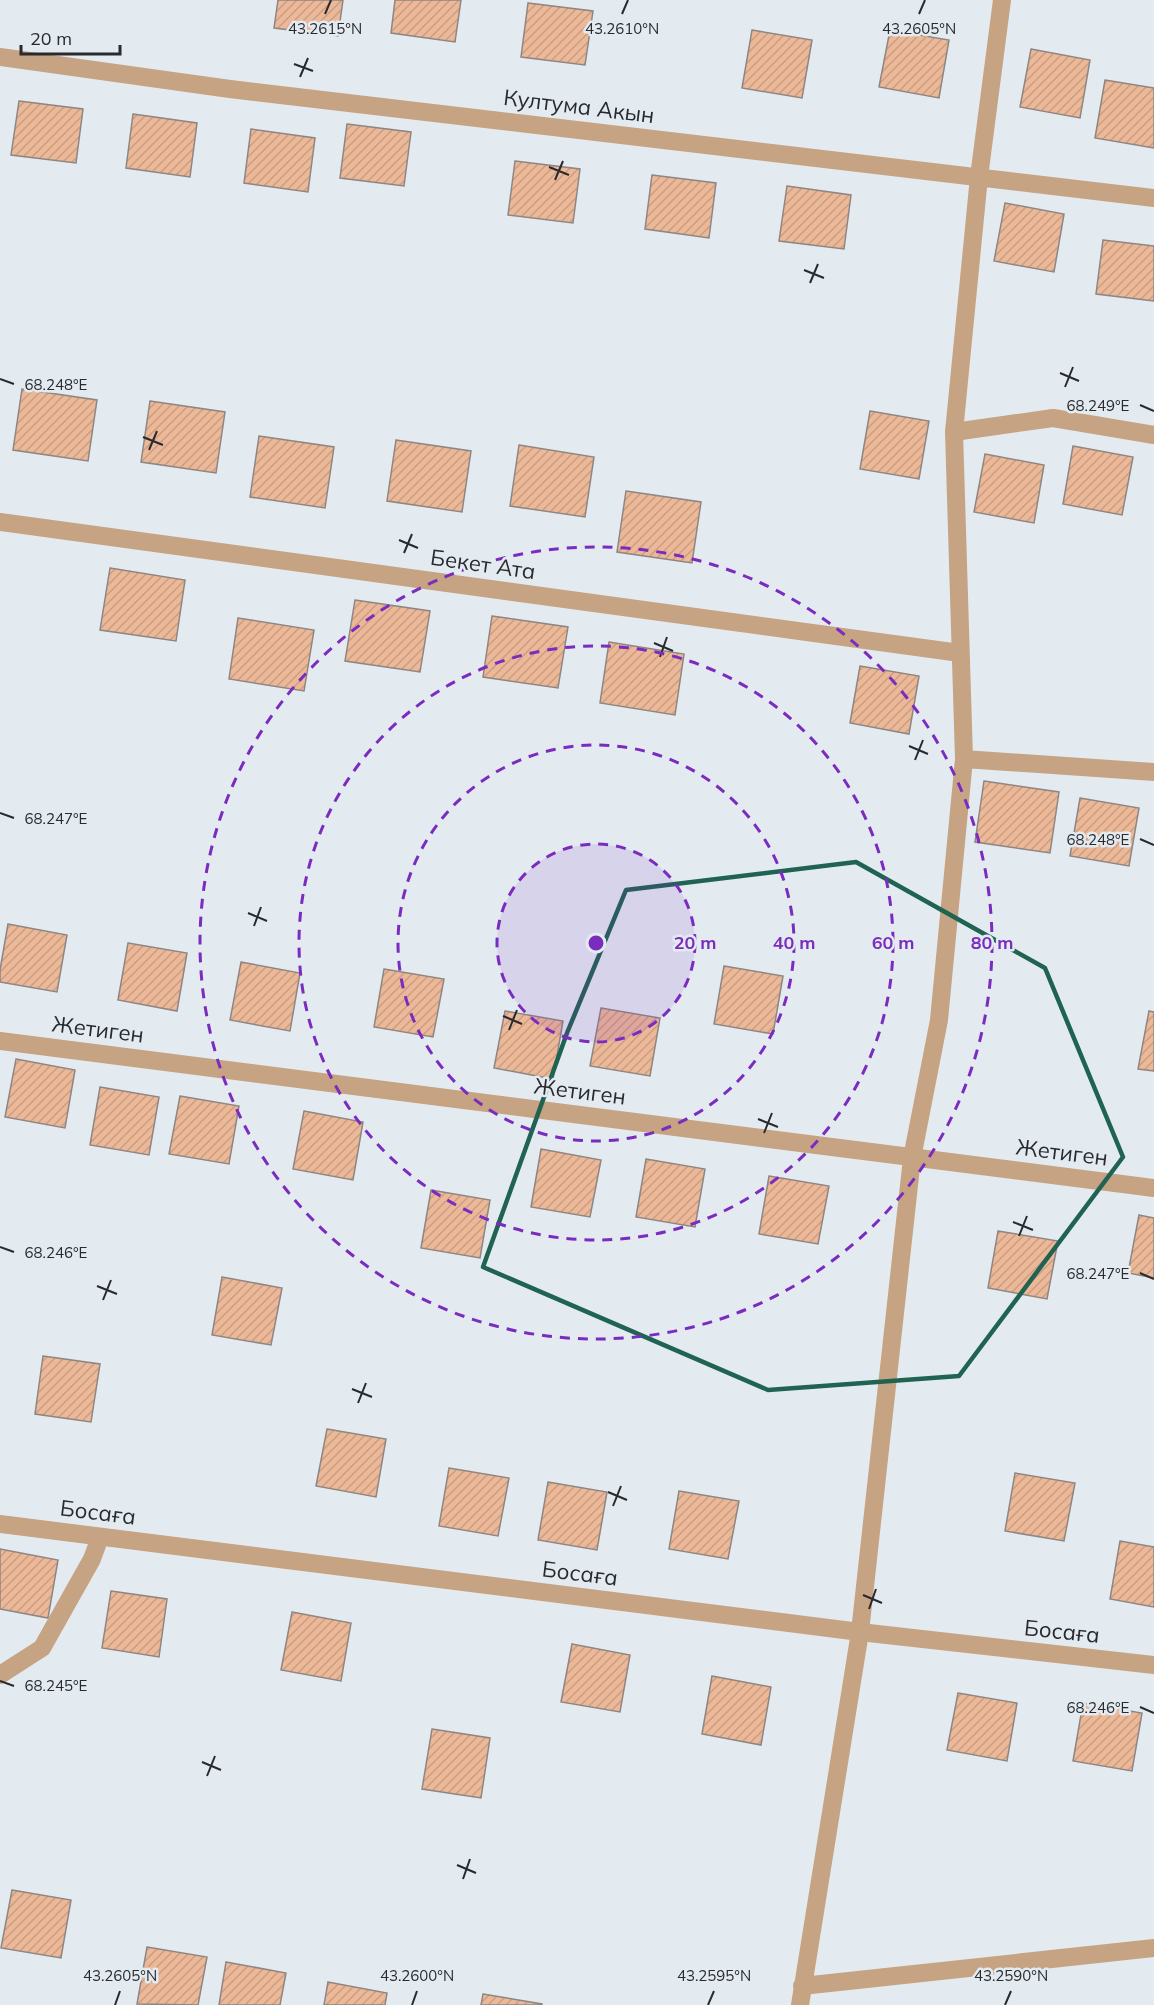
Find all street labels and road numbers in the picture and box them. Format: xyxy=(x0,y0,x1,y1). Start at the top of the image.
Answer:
street label: Култума Акын xyxy=(502,83,656,129)
street label: Бекет Ата xyxy=(429,543,537,585)
street label: Жетиген xyxy=(51,1009,145,1049)
street label: Жетиген xyxy=(533,1071,627,1111)
street label: Жетиген xyxy=(1015,1132,1109,1172)
street label: Босаға xyxy=(59,1493,137,1531)
street label: Босаға xyxy=(541,1554,619,1592)
street label: Босаға xyxy=(1023,1613,1101,1649)

